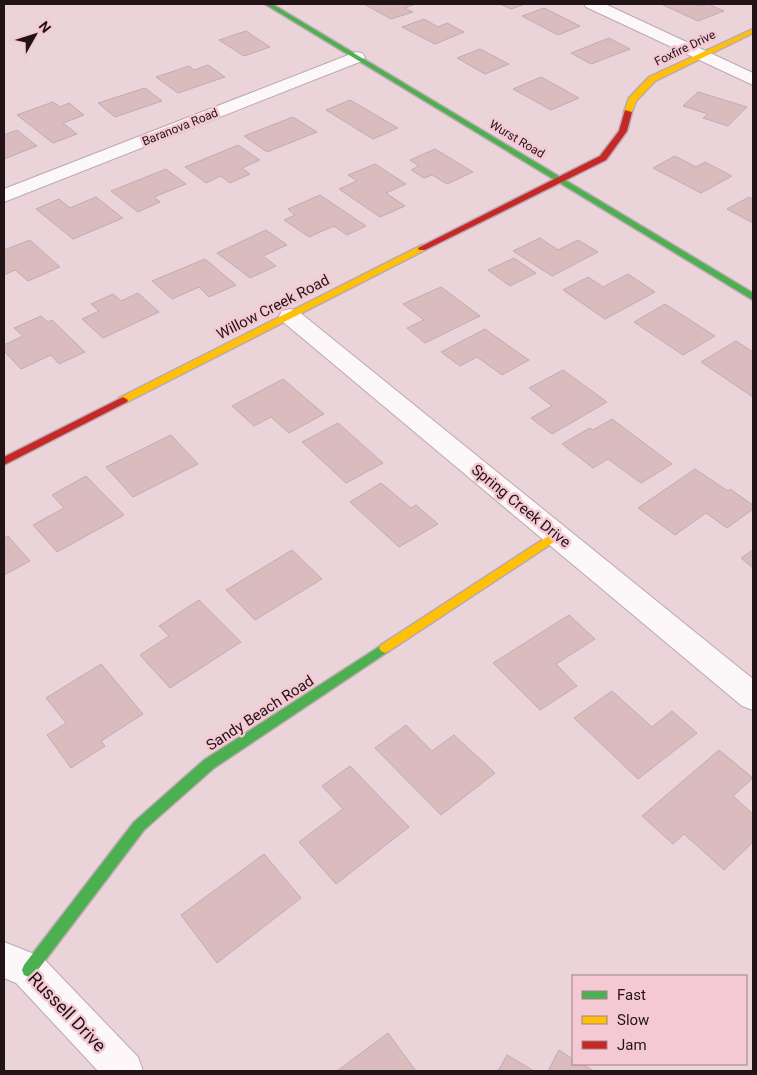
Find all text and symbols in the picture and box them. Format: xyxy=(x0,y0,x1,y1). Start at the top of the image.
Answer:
north arrow xyxy=(10,10,60,60)
text: N xyxy=(36,18,54,36)
street label: Foxfire Drive xyxy=(652,27,718,69)
street label: Baranova Road xyxy=(140,105,220,149)
street label: Wurst Road xyxy=(487,117,547,161)
street label: Willow Creek Road xyxy=(214,271,332,343)
street label: Spring Creek Drive xyxy=(468,461,574,551)
street label: Sandy Beach Road xyxy=(203,672,317,754)
street label: Russell Drive xyxy=(24,967,111,1056)
legend xyxy=(572,975,747,1065)
text: Fast xyxy=(617,986,646,1004)
text: Slow xyxy=(617,1011,649,1029)
text: Jam xyxy=(617,1036,647,1054)

